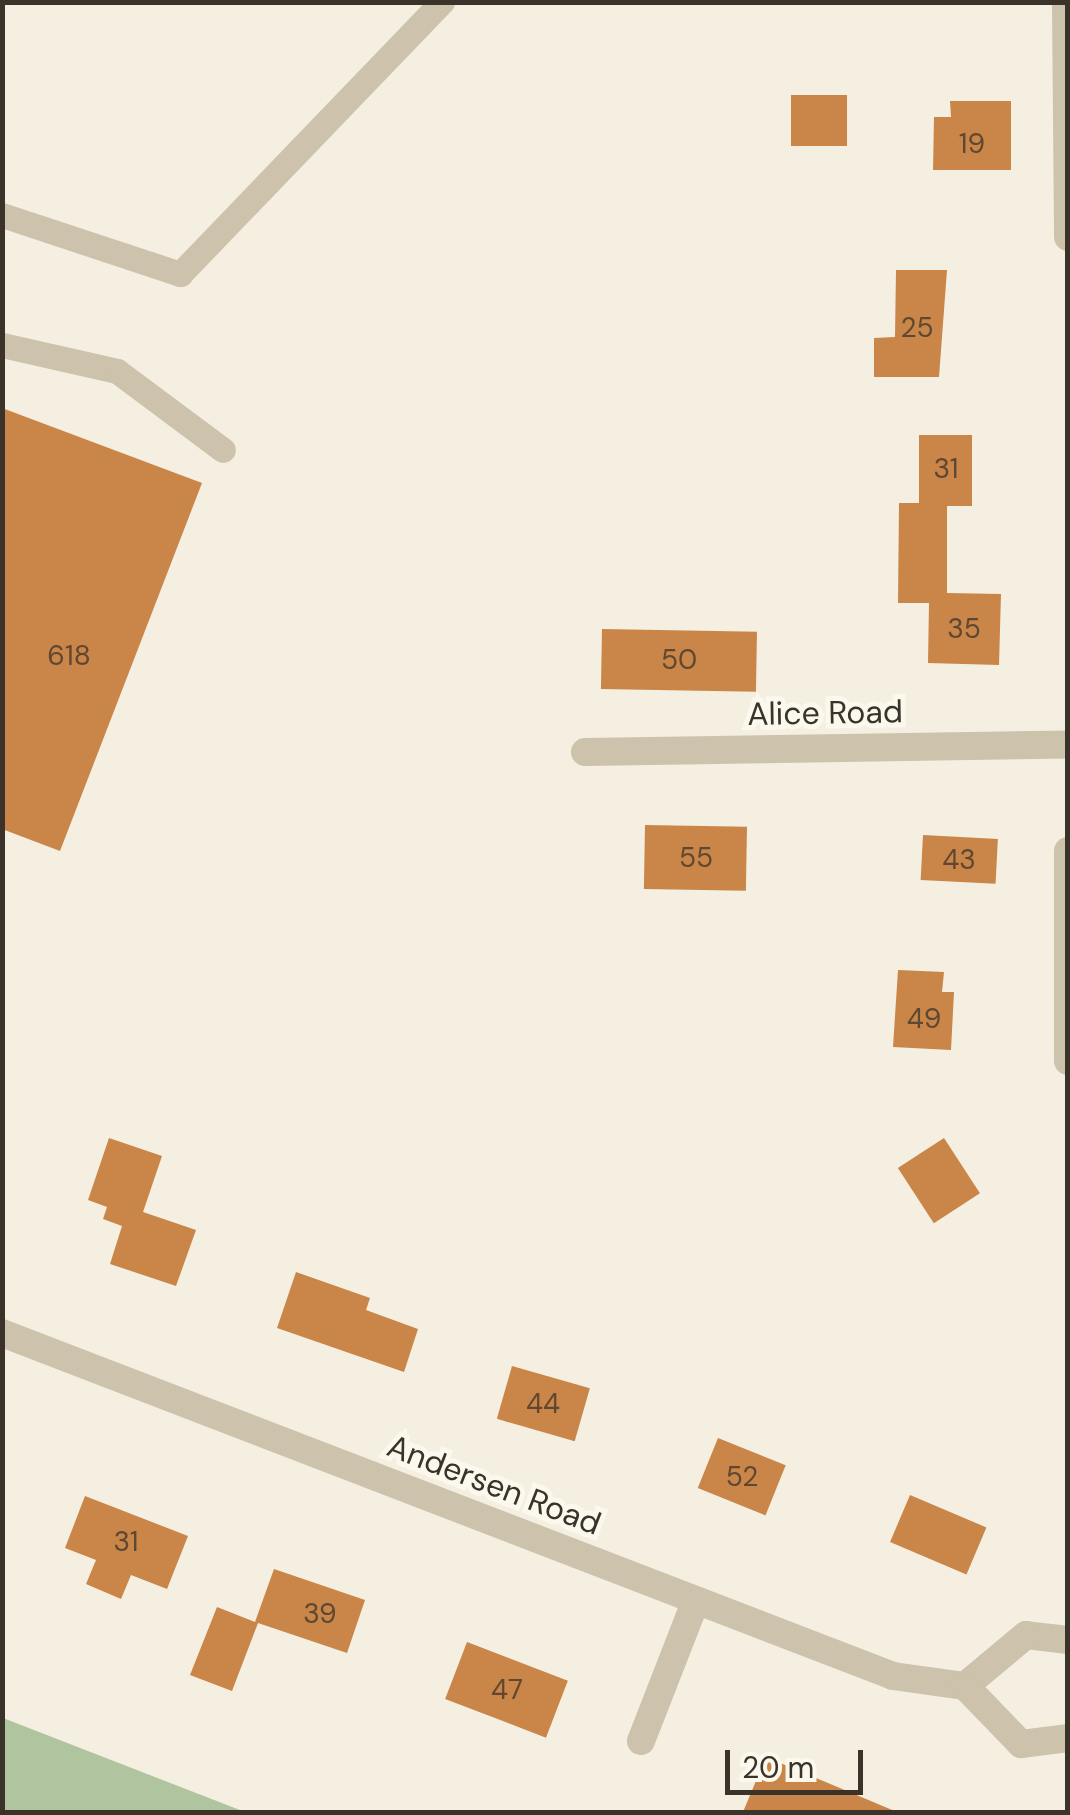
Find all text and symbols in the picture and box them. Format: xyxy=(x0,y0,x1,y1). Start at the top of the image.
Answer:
house number: 19 xyxy=(959,127,985,161)
house number: 25 xyxy=(900,311,934,345)
house number: 31 xyxy=(934,452,958,486)
house number: 35 xyxy=(947,612,981,646)
house number: 618 xyxy=(47,639,91,673)
house number: 50 xyxy=(661,643,697,677)
street label: Alice Road xyxy=(747,692,903,734)
house number: 55 xyxy=(679,841,713,875)
house number: 43 xyxy=(942,843,976,877)
house number: 49 xyxy=(907,1002,941,1036)
house number: 44 xyxy=(526,1387,560,1421)
street label: Andersen Road xyxy=(382,1427,606,1543)
house number: 52 xyxy=(726,1460,758,1494)
house number: 31 xyxy=(114,1525,138,1559)
house number: 39 xyxy=(303,1597,337,1631)
house number: 47 xyxy=(491,1673,523,1707)
scale bar xyxy=(730,1730,868,1792)
text: 20 m xyxy=(742,1748,814,1787)

